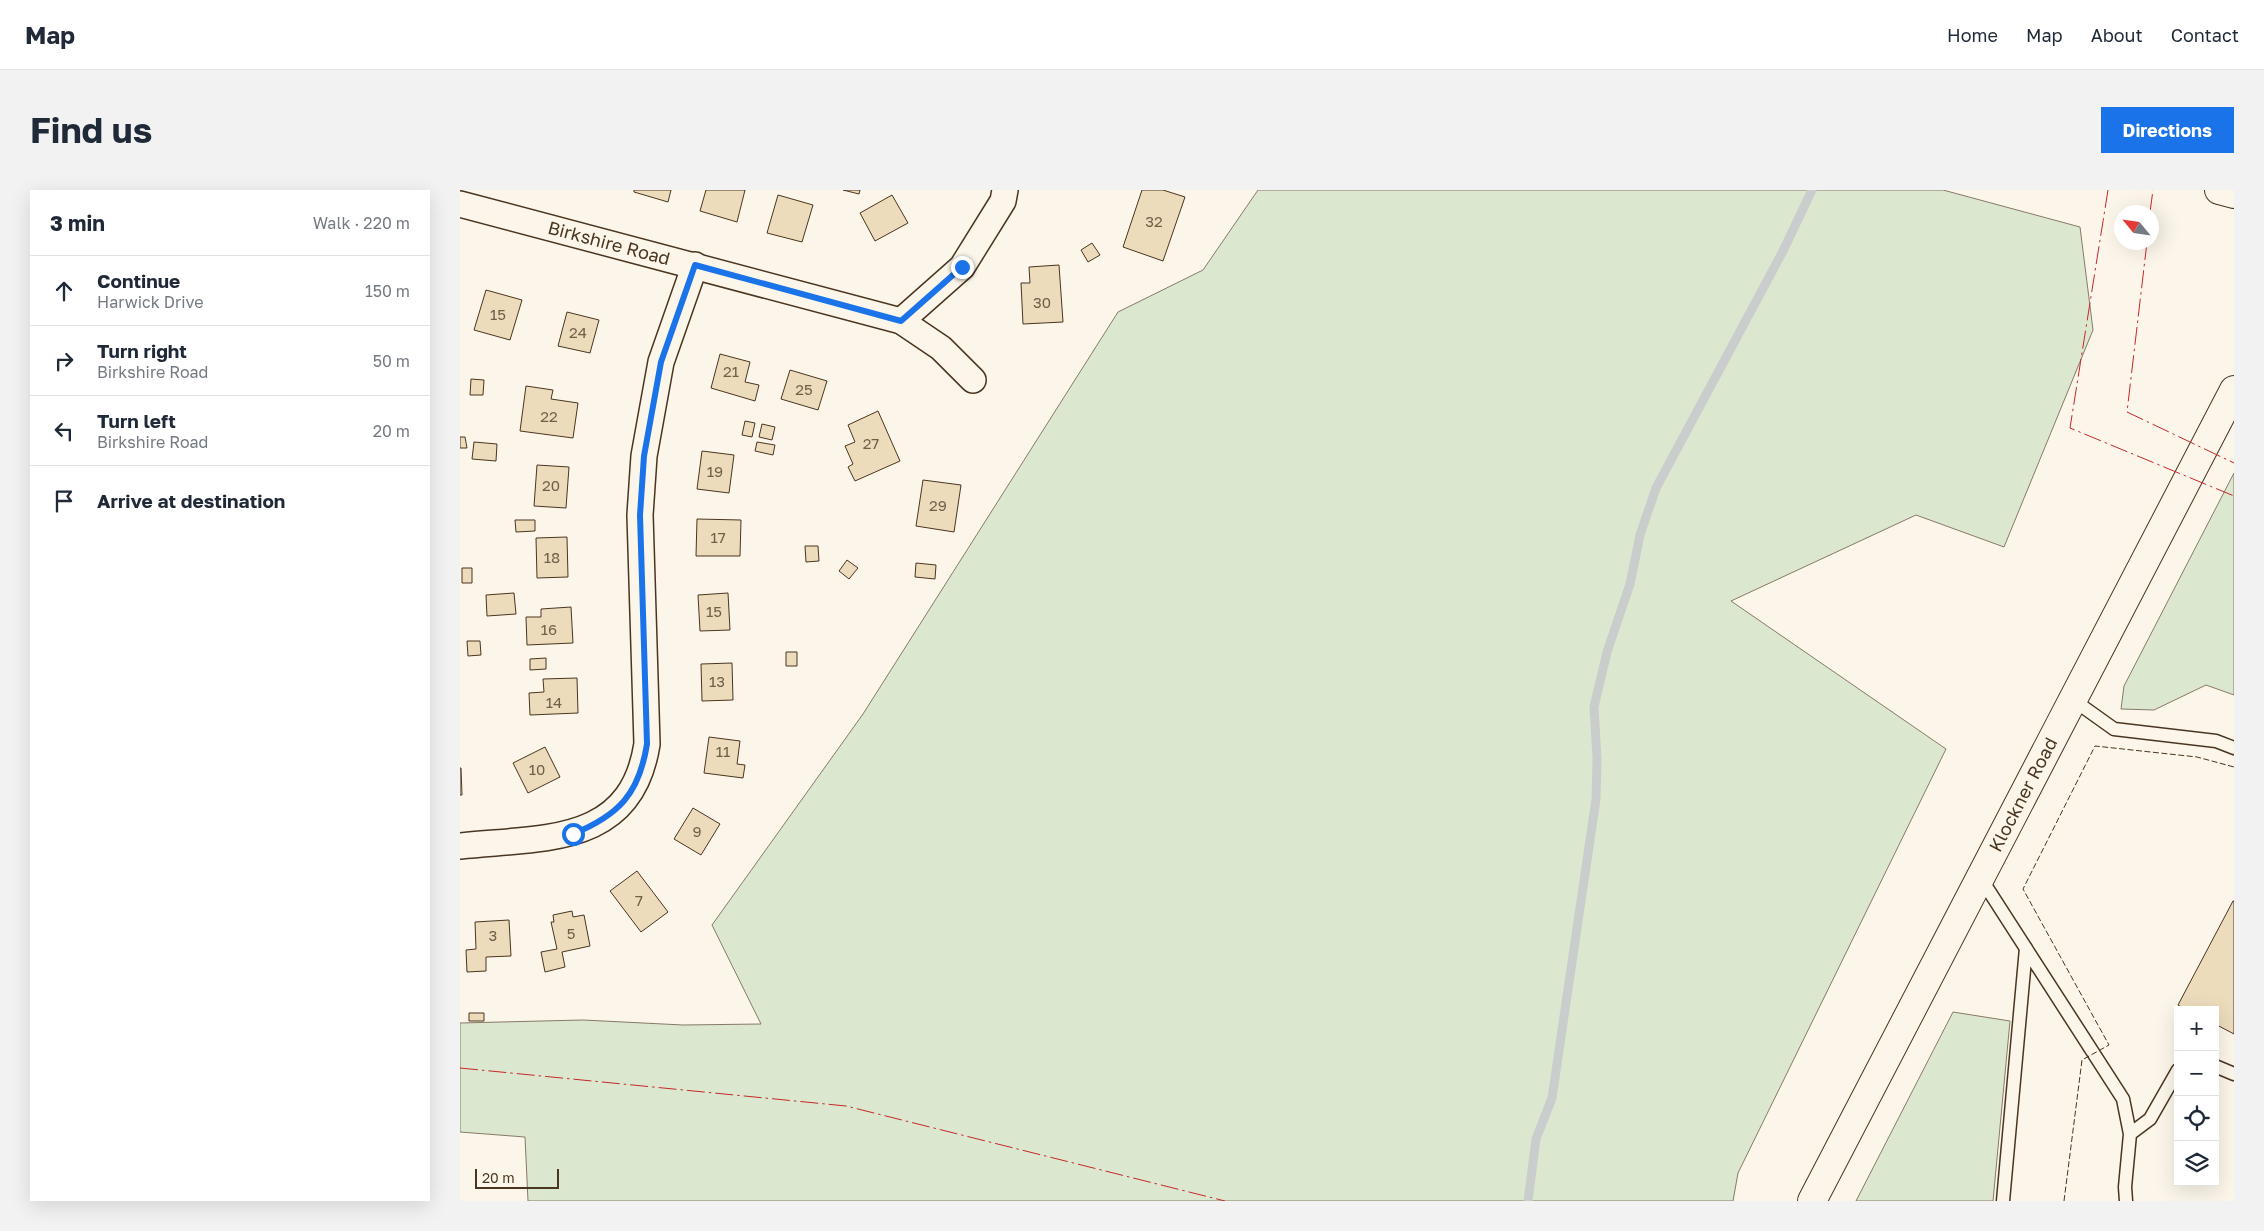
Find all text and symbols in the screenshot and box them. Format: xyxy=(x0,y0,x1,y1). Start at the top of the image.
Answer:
text: Map xyxy=(25,20,75,49)
text: Home xyxy=(1947,24,1998,46)
text: Map xyxy=(2026,24,2063,46)
text: About xyxy=(2091,24,2143,46)
text: Contact xyxy=(2171,24,2239,46)
button: Directions xyxy=(2101,107,2234,153)
text: Find us xyxy=(30,109,152,151)
north arrow xyxy=(2114,205,2159,250)
text: 3 min xyxy=(50,210,105,236)
house number: 32 xyxy=(1145,212,1163,230)
text: Walk · 220 m xyxy=(313,213,410,233)
street label: Birkshire Road xyxy=(546,216,673,269)
route end xyxy=(951,256,974,279)
text: Continue xyxy=(97,269,180,292)
icon: ahead xyxy=(50,277,78,305)
text: 150 m xyxy=(365,281,410,301)
text: Harwick Drive xyxy=(97,292,203,312)
house number: 30 xyxy=(1033,293,1051,311)
house number: 15 xyxy=(490,305,506,323)
house number: 24 xyxy=(569,323,587,341)
text: Turn right xyxy=(97,339,187,362)
icon: right xyxy=(50,347,78,375)
text: 50 m xyxy=(373,351,410,371)
text: Birkshire Road xyxy=(97,362,208,382)
house number: 21 xyxy=(723,362,739,380)
house number: 25 xyxy=(795,380,813,398)
house number: 22 xyxy=(540,407,558,425)
text: Turn left xyxy=(97,409,176,432)
icon: left xyxy=(50,417,78,445)
text: 20 m xyxy=(373,421,410,441)
text: Birkshire Road xyxy=(97,432,208,452)
house number: 27 xyxy=(863,434,879,452)
house number: 19 xyxy=(707,462,723,480)
house number: 20 xyxy=(542,476,560,494)
icon: arrive xyxy=(50,487,78,515)
text: Arrive at destination xyxy=(97,489,285,512)
house number: 29 xyxy=(929,496,947,514)
house number: 17 xyxy=(710,528,726,546)
house number: 18 xyxy=(544,548,560,566)
house number: 15 xyxy=(706,602,722,620)
house number: 16 xyxy=(541,620,557,638)
house number: 13 xyxy=(709,672,725,690)
house number: 14 xyxy=(546,693,562,711)
street label: Klockner Road xyxy=(1984,733,2061,855)
house number: 11 xyxy=(716,742,730,760)
house number: 10 xyxy=(529,760,545,778)
house number: 9 xyxy=(692,822,702,840)
route start xyxy=(562,823,585,846)
house number: 7 xyxy=(635,891,643,909)
house number: 5 xyxy=(567,924,575,942)
house number: 3 xyxy=(489,926,497,944)
map controls xyxy=(2174,1006,2219,1186)
button: + xyxy=(2174,1006,2219,1051)
button: − xyxy=(2174,1051,2219,1096)
button: locate xyxy=(2174,1096,2219,1141)
button: layers xyxy=(2174,1141,2219,1186)
scale bar xyxy=(475,1166,559,1189)
text: 20 m xyxy=(482,1169,515,1186)

